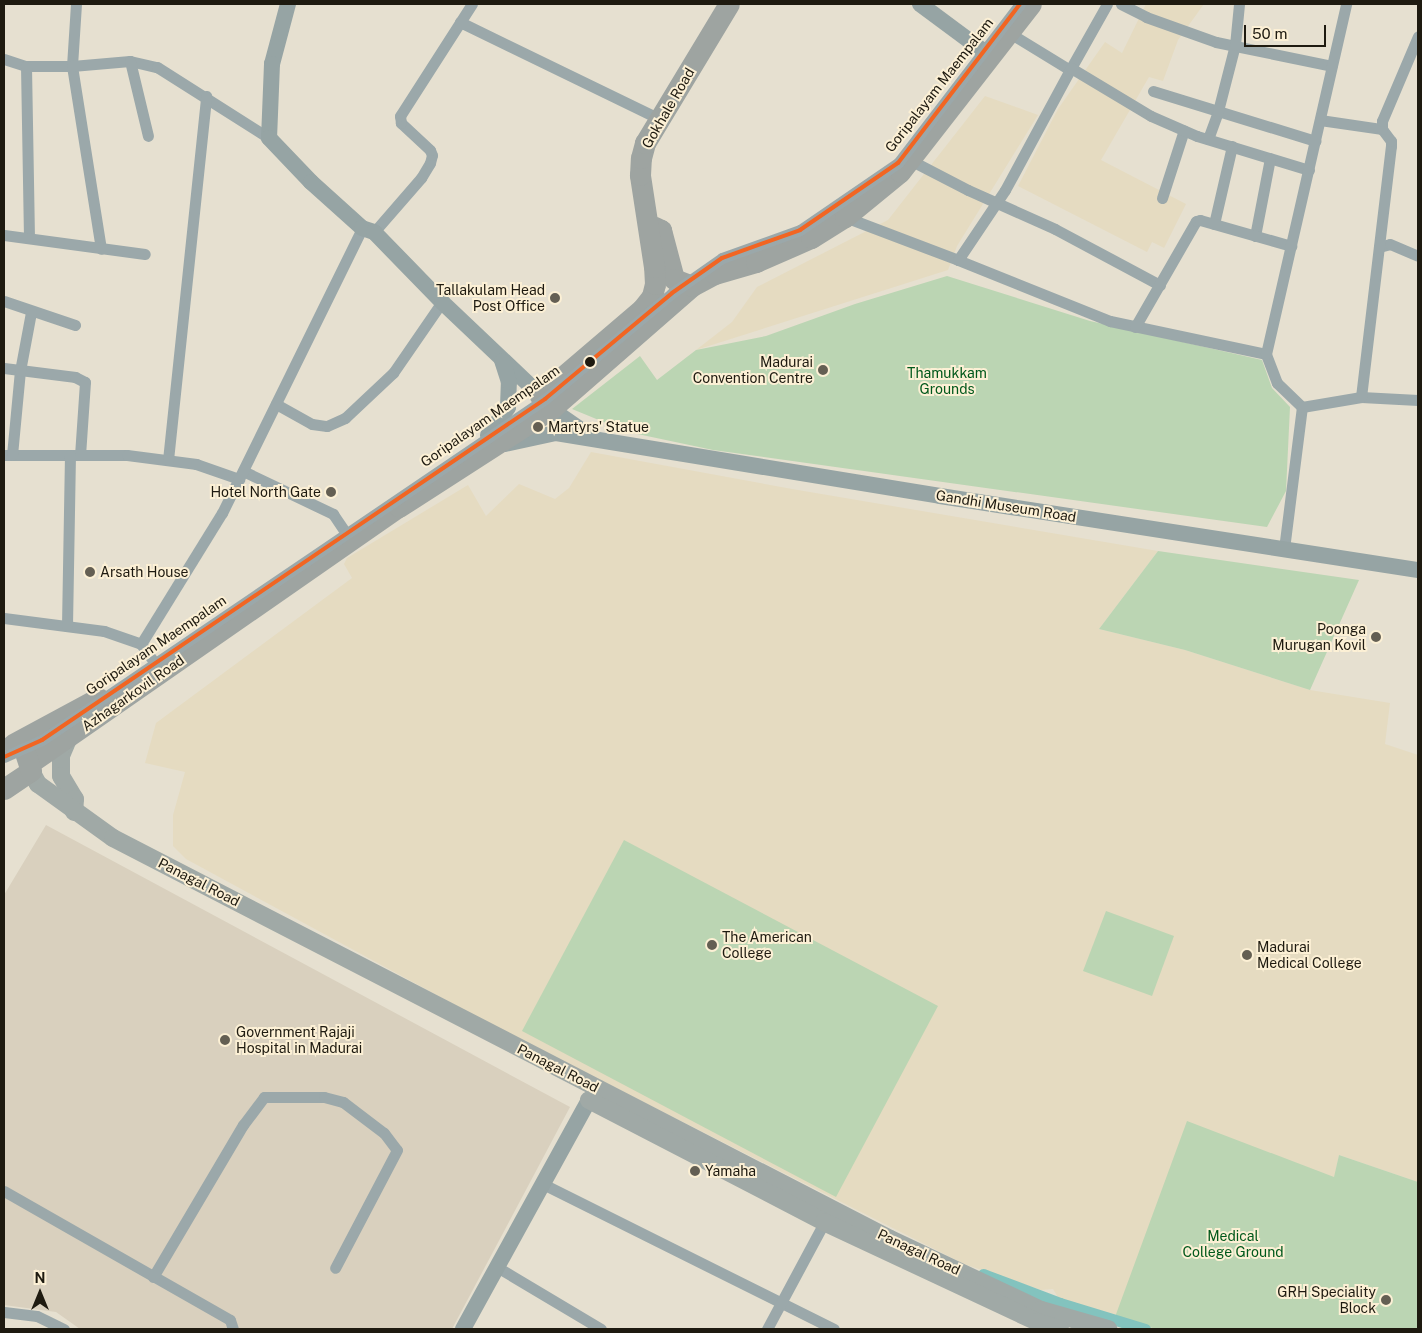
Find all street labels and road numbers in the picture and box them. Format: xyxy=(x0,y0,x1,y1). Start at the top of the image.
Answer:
street label: Goripalayam Maempalam xyxy=(881,15,997,155)
street label: Gokhale Road xyxy=(638,65,698,151)
street label: Goripalayam Maempalam xyxy=(417,362,563,470)
street label: Gandhi Museum Road xyxy=(935,487,1077,525)
street label: Goripalayam Maempalam xyxy=(83,592,229,698)
street label: Azhagarkovil Road xyxy=(79,651,187,735)
street label: Panagal Road xyxy=(155,854,243,910)
street label: Panagal Road xyxy=(514,1040,602,1096)
street label: Panagal Road xyxy=(875,1226,963,1278)

